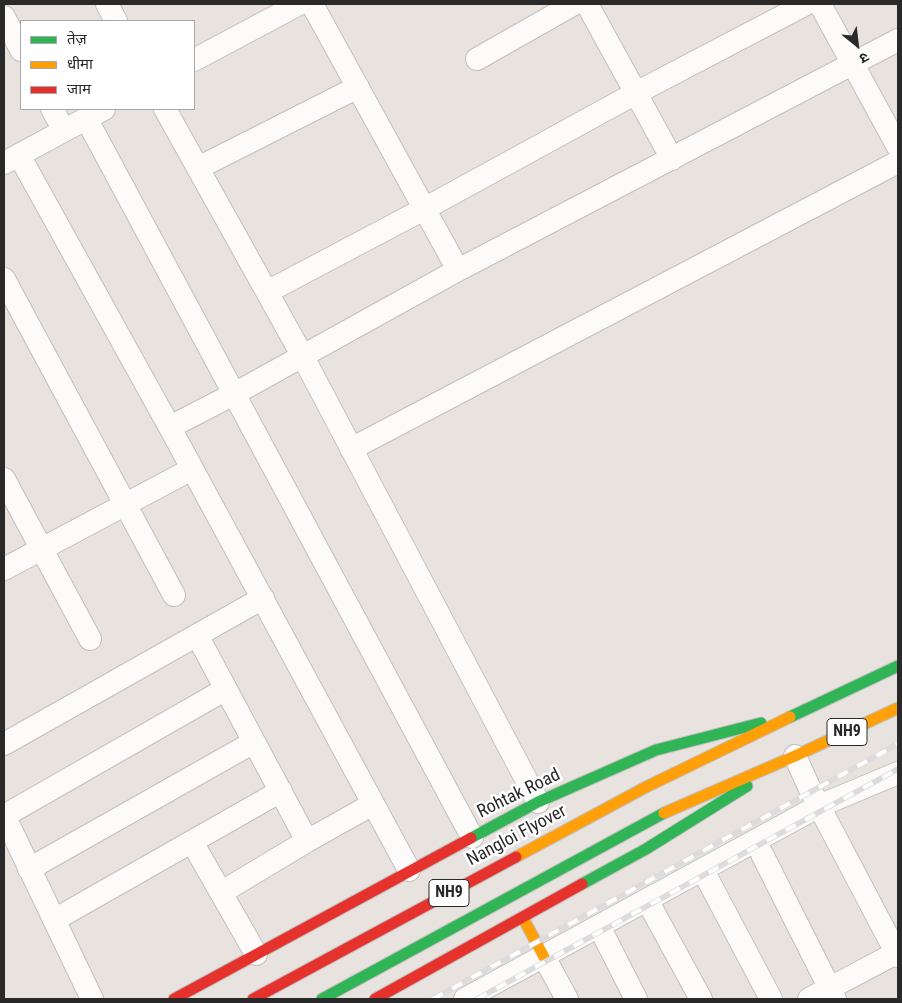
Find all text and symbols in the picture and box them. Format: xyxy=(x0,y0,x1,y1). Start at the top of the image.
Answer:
legend xyxy=(20,20,195,110)
north arrow xyxy=(832,20,882,70)
text: तेज़ xyxy=(67,30,87,48)
text: उ xyxy=(857,49,872,67)
text: धीमा xyxy=(67,55,93,73)
text: जाम xyxy=(67,80,91,98)
road number: NH9 xyxy=(827,719,867,746)
street label: Rohtak Road xyxy=(474,765,564,823)
street label: Nangloi Flyover xyxy=(464,801,570,871)
road number: NH9 xyxy=(429,880,469,906)

